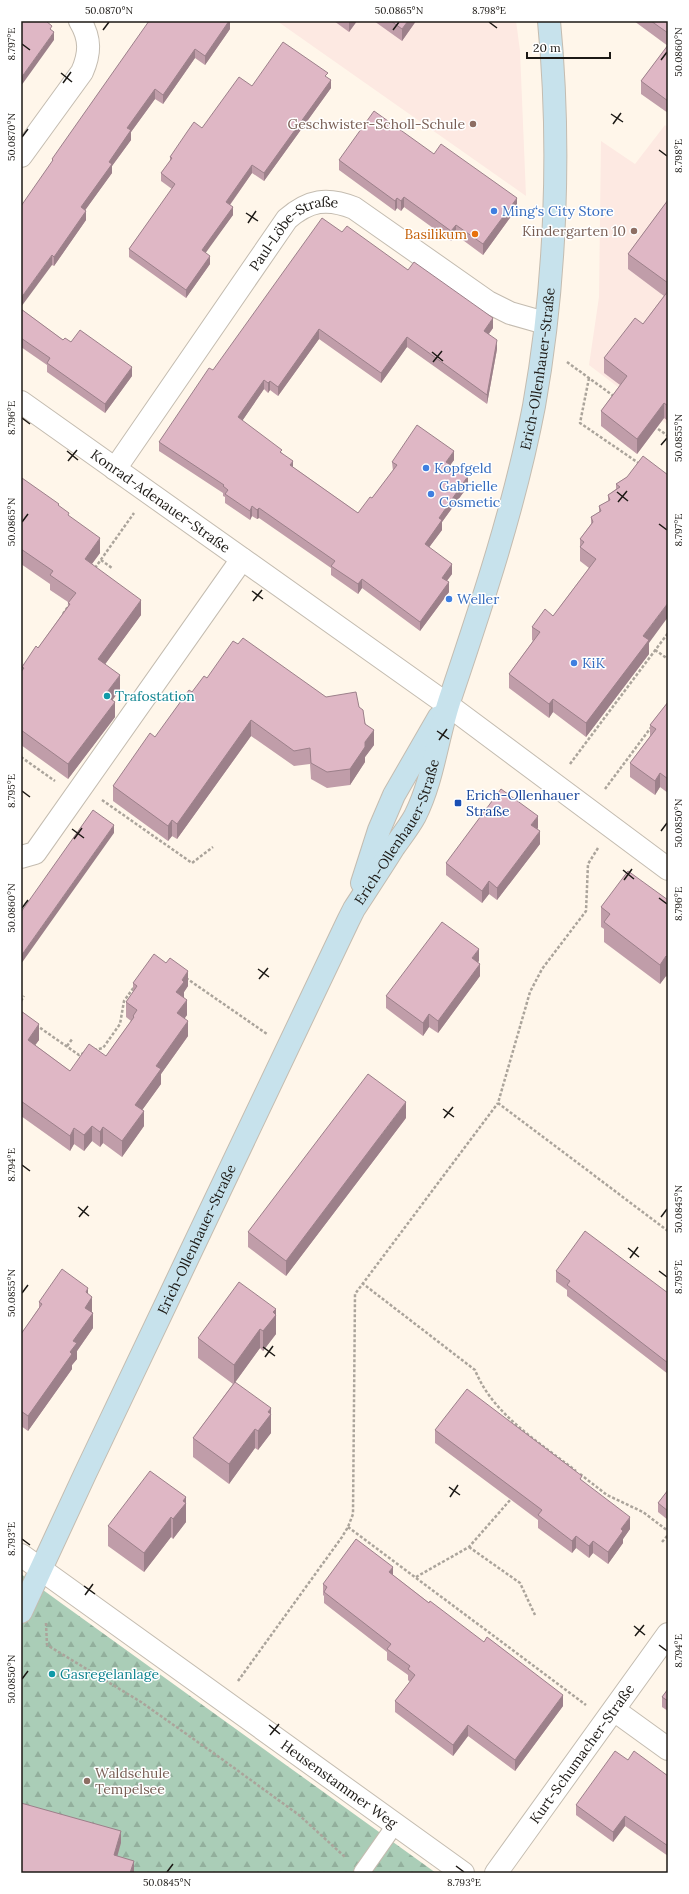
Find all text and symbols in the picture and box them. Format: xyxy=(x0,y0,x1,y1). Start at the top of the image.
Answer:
text: 50.0870°N xyxy=(85,4,133,17)
text: 50.0865°N xyxy=(375,4,424,17)
text: 8.798°E xyxy=(472,4,506,17)
text: 50.0860°N xyxy=(672,27,685,77)
text: 8.797°E xyxy=(5,28,18,60)
scale bar xyxy=(527,34,610,60)
text: 20 m xyxy=(533,40,561,55)
text: 50.0870°N xyxy=(5,113,18,161)
place label: Geschwister-Scholl-Schule xyxy=(288,115,465,133)
marker: Geschwister-Scholl-Schule xyxy=(468,119,478,129)
text: 8.798°E xyxy=(672,139,685,173)
street label: Paul-Löbe-Straße xyxy=(245,193,340,274)
place label: Ming‘s City Store xyxy=(502,202,614,220)
marker: Ming‘s City Store xyxy=(489,206,499,216)
place label: Kindergarten 10 xyxy=(522,222,626,240)
place label: Basilikum xyxy=(405,225,467,243)
marker: Kindergarten 10 xyxy=(629,226,639,236)
marker: Basilikum xyxy=(470,229,480,239)
street label: Erich-Ollenhauer-Straße xyxy=(516,286,559,452)
text: 8.796°E xyxy=(5,401,18,435)
text: 50.0855°N xyxy=(672,414,685,462)
street label: Konrad-Adenauer-Straße xyxy=(87,445,234,557)
place label: Kopfgeld xyxy=(434,459,492,477)
marker: Kopfgeld xyxy=(421,463,431,473)
place label: Gabrielle Cosmetic xyxy=(439,477,500,511)
marker: Gabrielle Cosmetic xyxy=(426,489,436,499)
text: 50.0865°N xyxy=(5,497,18,546)
text: 8.797°E xyxy=(672,514,685,546)
place label: Weller xyxy=(457,590,499,608)
marker: Weller xyxy=(444,594,454,604)
place label: KiK xyxy=(582,654,605,672)
marker: KiK xyxy=(569,658,579,668)
place label: Trafostation xyxy=(115,687,195,705)
marker: Trafostation xyxy=(102,691,112,701)
street label: Erich-Ollenhauer-Straße xyxy=(350,757,443,908)
text: 8.795°E xyxy=(5,774,18,808)
place label: Erich-Ollenhauer Straße xyxy=(466,786,580,820)
marker: Erich-Ollenhauer Straße xyxy=(453,798,463,808)
text: 50.0850°N xyxy=(672,798,685,847)
text: 50.0860°N xyxy=(5,883,18,933)
text: 8.796°E xyxy=(672,887,685,921)
text: 8.794°E xyxy=(5,1148,18,1182)
street label: Erich-Ollenhauer-Straße xyxy=(153,1161,240,1317)
text: 50.0845°N xyxy=(672,1185,685,1233)
text: 8.795°E xyxy=(672,1260,685,1294)
text: 50.0855°N xyxy=(5,1269,18,1317)
text: 8.793°E xyxy=(5,1522,18,1556)
text: 8.794°E xyxy=(672,1634,685,1668)
text: 50.0850°N xyxy=(5,1654,18,1703)
place label: Gasregelanlage xyxy=(60,1665,159,1683)
marker: Gasregelanlage xyxy=(47,1669,57,1679)
street label: Kurt-Schumacher-Straße xyxy=(526,1680,638,1827)
street label: Heusenstammer Weg xyxy=(277,1736,401,1832)
place label: Waldschule Tempelsee xyxy=(95,1764,170,1798)
marker: Waldschule Tempelsee xyxy=(82,1776,92,1786)
text: 50.0845°N xyxy=(143,1876,191,1889)
text: 8.793°E xyxy=(447,1876,481,1889)

